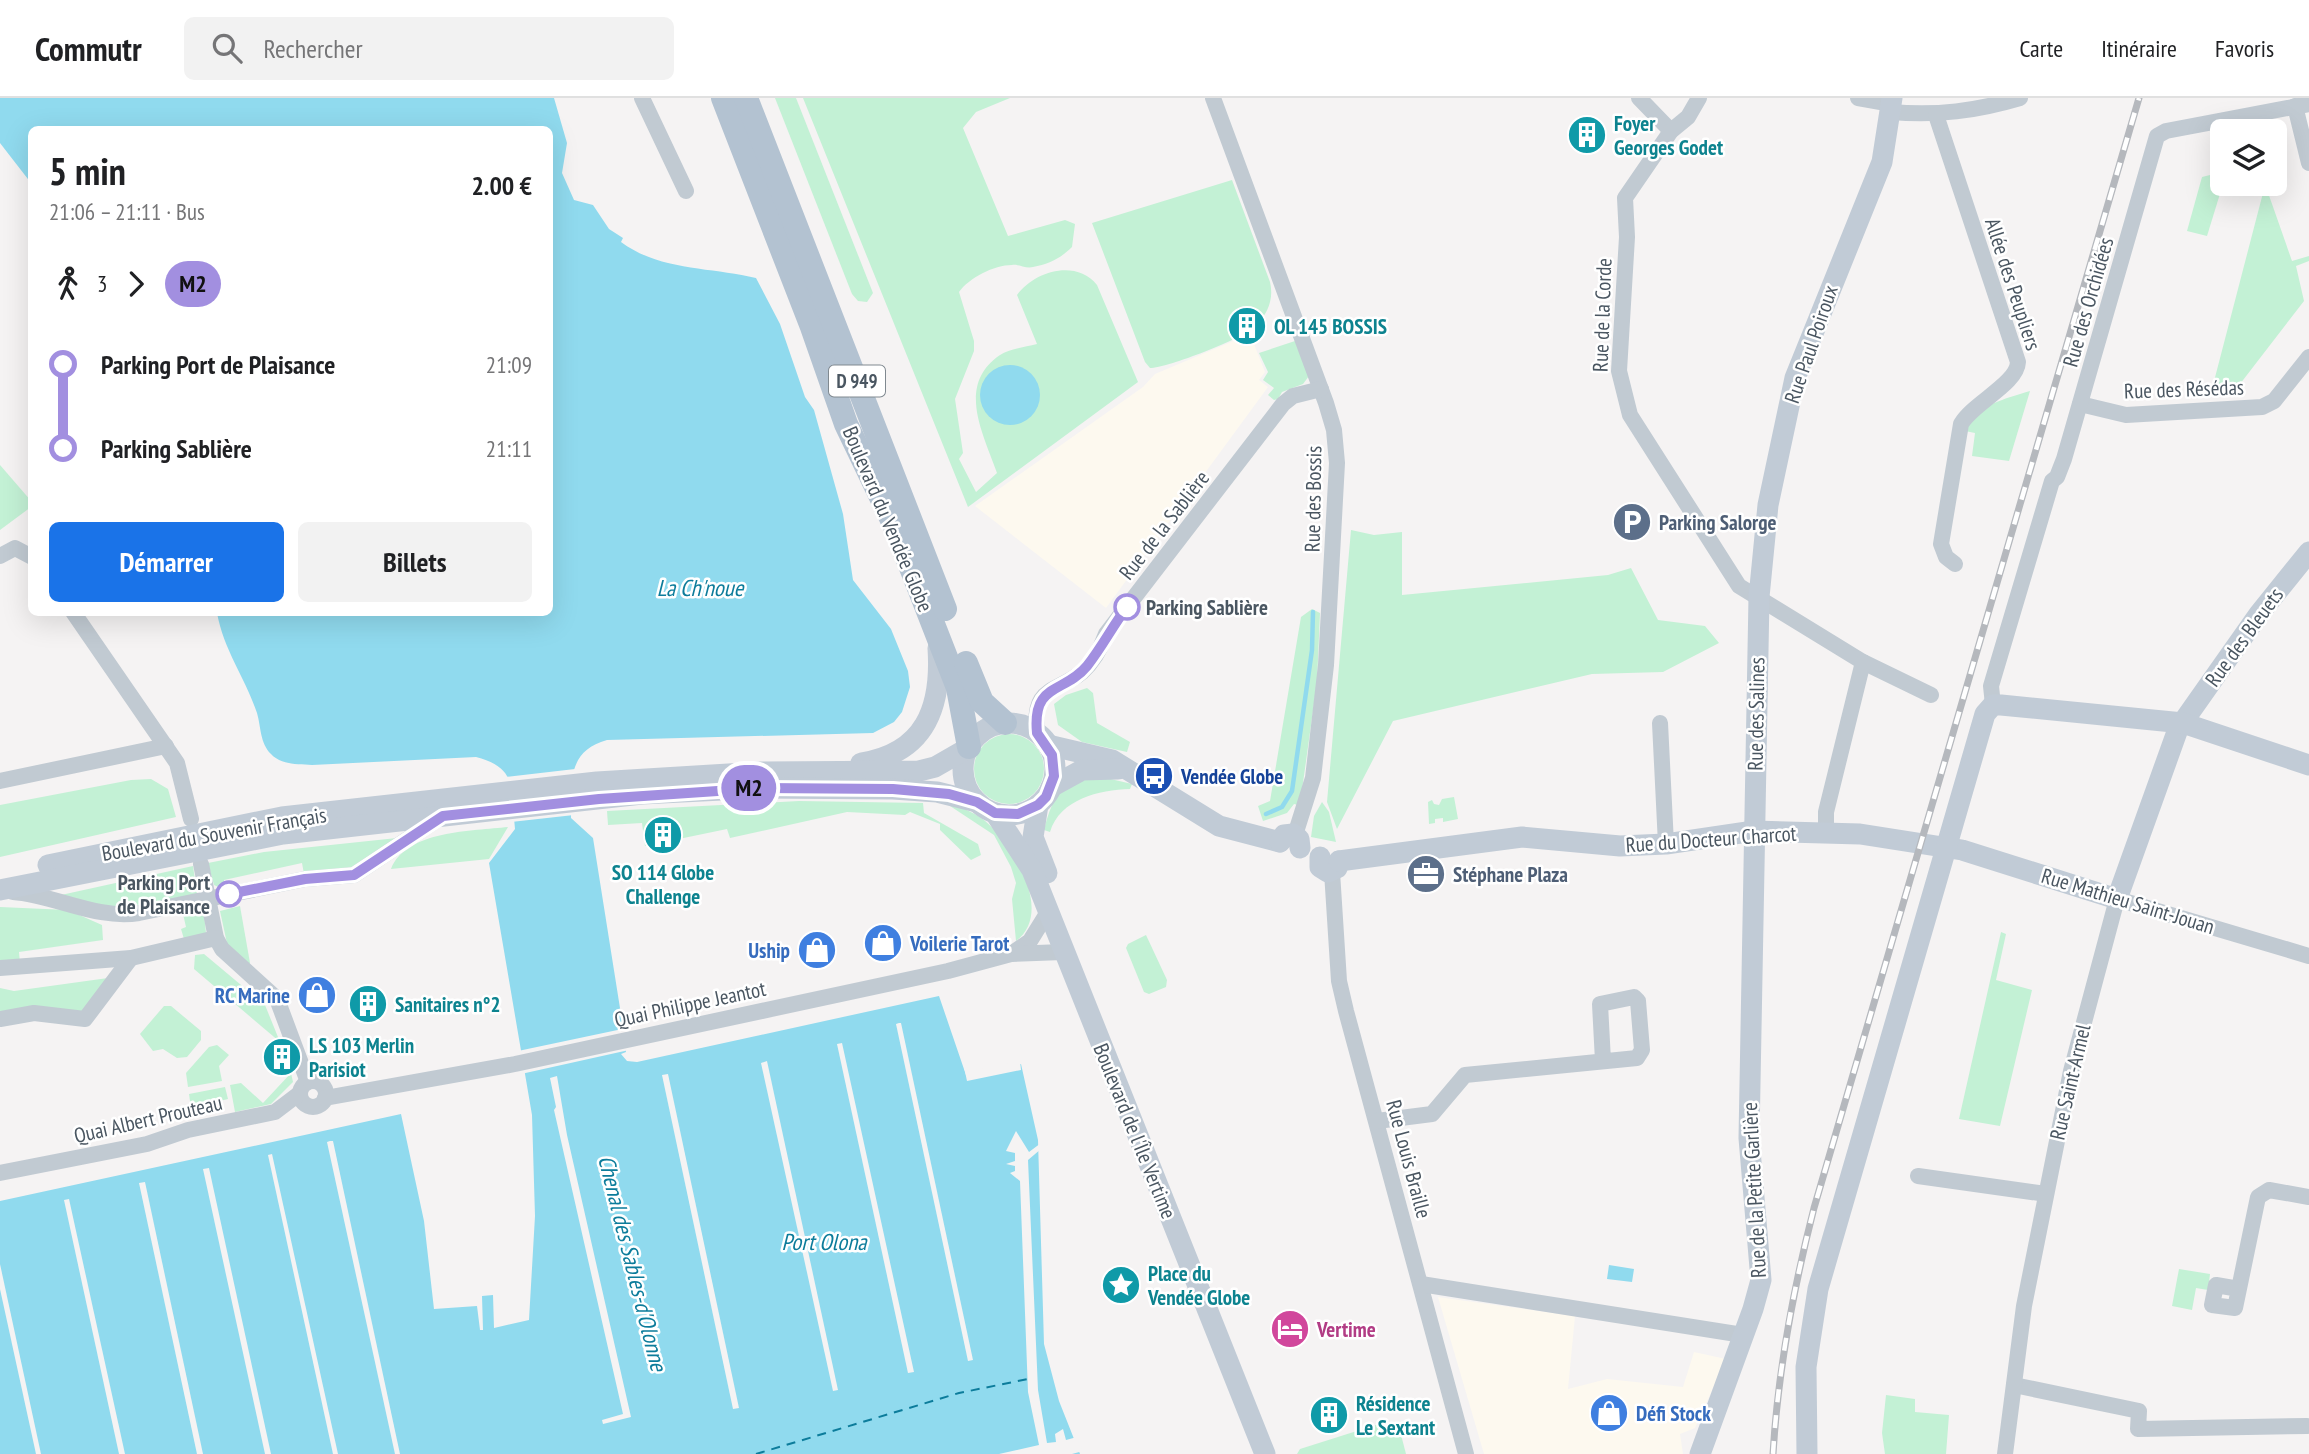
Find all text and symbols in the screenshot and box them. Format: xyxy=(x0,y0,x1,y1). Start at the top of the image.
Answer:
search box xyxy=(184,17,674,80)
text: Commutr xyxy=(35,27,142,70)
icon: search xyxy=(208,29,246,67)
text: Rechercher xyxy=(264,32,363,65)
text: Carte xyxy=(2019,33,2063,64)
text: Itinéraire xyxy=(2101,33,2177,64)
text: Favoris xyxy=(2215,33,2274,64)
place label: Foyer Georges Godet xyxy=(1614,110,1723,161)
building icon: Foyer Georges Godet xyxy=(1566,114,1608,156)
map controls xyxy=(2210,119,2287,196)
button: layers xyxy=(2210,119,2287,196)
text: 5 min xyxy=(49,146,126,195)
text: 2.00 € xyxy=(471,169,532,202)
text: 21:06 – 21:11 · Bus xyxy=(49,197,205,226)
street label: Allée des Peupliers xyxy=(1979,214,2047,354)
street label: Rue des Orchidées xyxy=(2057,234,2119,370)
street label: Rue de la Corde xyxy=(1587,258,1617,372)
icon: walk xyxy=(49,265,87,303)
icon: forward xyxy=(117,265,155,303)
text: M2 xyxy=(179,268,207,299)
text: 3 xyxy=(97,269,107,298)
street label: Rue Paul Poiroux xyxy=(1778,281,1844,407)
building icon: OL 145 BOSSIS xyxy=(1226,305,1268,347)
place label: OL 145 BOSSIS xyxy=(1274,313,1387,340)
text: Parking Port de Plaisance xyxy=(101,348,335,381)
text: 21:09 xyxy=(486,350,532,379)
road number: D 949 xyxy=(829,366,885,396)
street label: Rue des Résédas xyxy=(2124,373,2244,405)
street label: Boulevard du Vendée Globe xyxy=(837,422,939,616)
text: Parking Sablière xyxy=(101,432,252,465)
text: 21:11 xyxy=(486,434,532,463)
street label: Rue des Bossis xyxy=(1299,446,1327,552)
street label: Rue de la Sablière xyxy=(1113,465,1215,585)
parking icon: Parking Salorge xyxy=(1611,501,1653,543)
place label: Parking Salorge xyxy=(1659,509,1777,536)
button: Démarrer xyxy=(49,522,284,602)
button: Billets xyxy=(298,522,532,602)
water label: La Ch'noue xyxy=(657,573,745,602)
street label: Rue des Bleuets xyxy=(2199,582,2289,692)
marker: Parking Sablière xyxy=(1114,594,1140,620)
place label: Parking Sablière xyxy=(1146,594,1268,621)
street label: Rue des Salines xyxy=(1742,657,1770,771)
bus stop icon: Vendée Globe xyxy=(1133,755,1175,797)
place label: Vendée Globe xyxy=(1180,763,1283,790)
line badge: M2 xyxy=(718,765,780,811)
text: M2 xyxy=(735,772,763,803)
street label: Boulevard du Souvenir Français xyxy=(100,801,328,867)
building icon: SO 114 Globe Challenge xyxy=(642,814,684,856)
street label: Rue du Docteur Charcot xyxy=(1625,820,1798,858)
office icon: Stéphane Plaza xyxy=(1405,853,1447,895)
place label: SO 114 Globe Challenge xyxy=(612,859,714,910)
place label: Stéphane Plaza xyxy=(1453,861,1568,888)
street label: Rue Mathieu Saint-Jouan xyxy=(2038,862,2218,940)
place label: Parking Port de Plaisance xyxy=(117,869,210,920)
marker: Parking Port de Plaisance xyxy=(216,881,242,907)
shop icon: Voilerie Tarot xyxy=(862,922,904,964)
shop icon: Uship xyxy=(796,929,838,971)
place label: Voilerie Tarot xyxy=(909,930,1009,957)
place label: Uship xyxy=(748,937,790,964)
shop icon: RC Marine xyxy=(296,974,338,1016)
street label: Quai Philippe Jeantot xyxy=(612,975,768,1033)
place label: RC Marine xyxy=(215,982,290,1009)
building icon: Sanitaires n°2 xyxy=(347,983,389,1025)
place label: Sanitaires n°2 xyxy=(395,991,500,1018)
street label: Rue Saint-Armel xyxy=(2044,1022,2096,1142)
place label: LS 103 Merlin Parisiot xyxy=(309,1032,414,1083)
building icon: LS 103 Merlin Parisiot xyxy=(261,1036,303,1078)
street label: Boulevard de l'Île Vertime xyxy=(1088,1039,1182,1223)
street label: Quai Albert Prouteau xyxy=(71,1089,225,1149)
street label: Rue Louis Braille xyxy=(1380,1097,1438,1221)
street label: Rue de la Petite Garlière xyxy=(1736,1101,1772,1279)
water label: Chenal des Sables-d'Olonne xyxy=(592,1152,674,1375)
water label: Port Olona xyxy=(782,1227,868,1256)
place label: Place du Vendée Globe xyxy=(1147,1260,1250,1311)
place icon: Place du Vendée Globe xyxy=(1100,1264,1142,1306)
hotel icon: Vertime xyxy=(1269,1308,1311,1350)
place label: Vertime xyxy=(1316,1316,1376,1343)
place label: Résidence Le Sextant xyxy=(1356,1390,1435,1441)
shop icon: Défi Stock xyxy=(1588,1392,1630,1434)
building icon: Résidence Le Sextant xyxy=(1308,1394,1350,1436)
place label: Défi Stock xyxy=(1636,1400,1711,1427)

